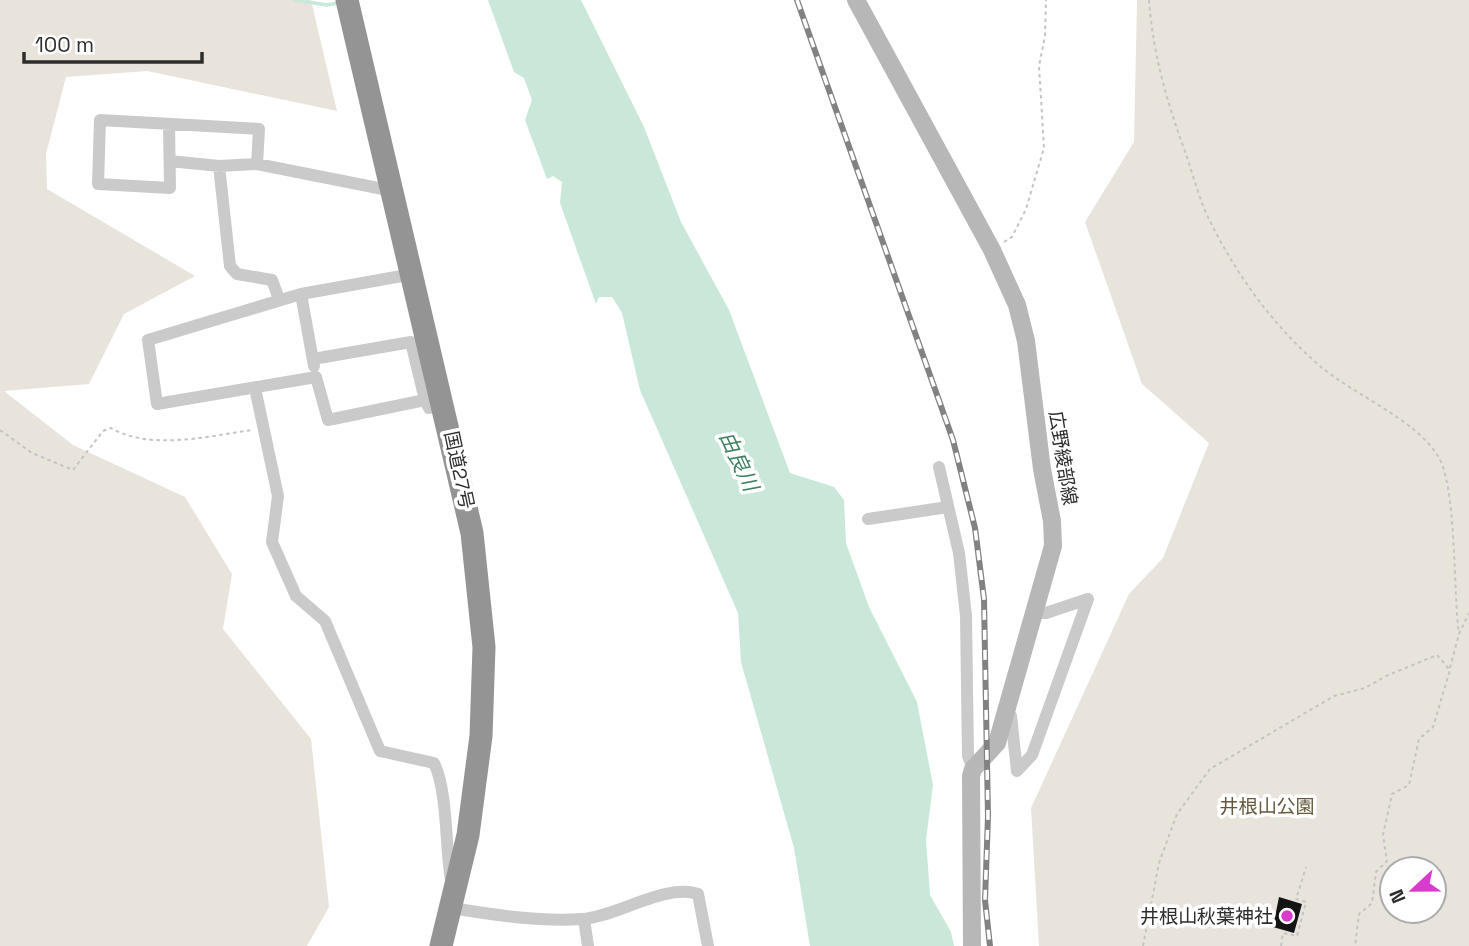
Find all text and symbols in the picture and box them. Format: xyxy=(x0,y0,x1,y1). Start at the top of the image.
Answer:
scale bar xyxy=(24,21,203,65)
text: 100 m xyxy=(35,31,94,58)
street label: 広野綾部線 xyxy=(1043,409,1083,507)
water label: 由良川 xyxy=(713,427,765,497)
street label: 国道27号 xyxy=(439,429,479,511)
park label: 井根山公園 xyxy=(1219,794,1315,819)
north arrow xyxy=(1378,855,1448,925)
text: N xyxy=(1384,886,1412,907)
place label: 井根山秋葉神社 xyxy=(1140,904,1273,929)
marker: 井根山秋葉神社 xyxy=(1279,908,1295,924)

